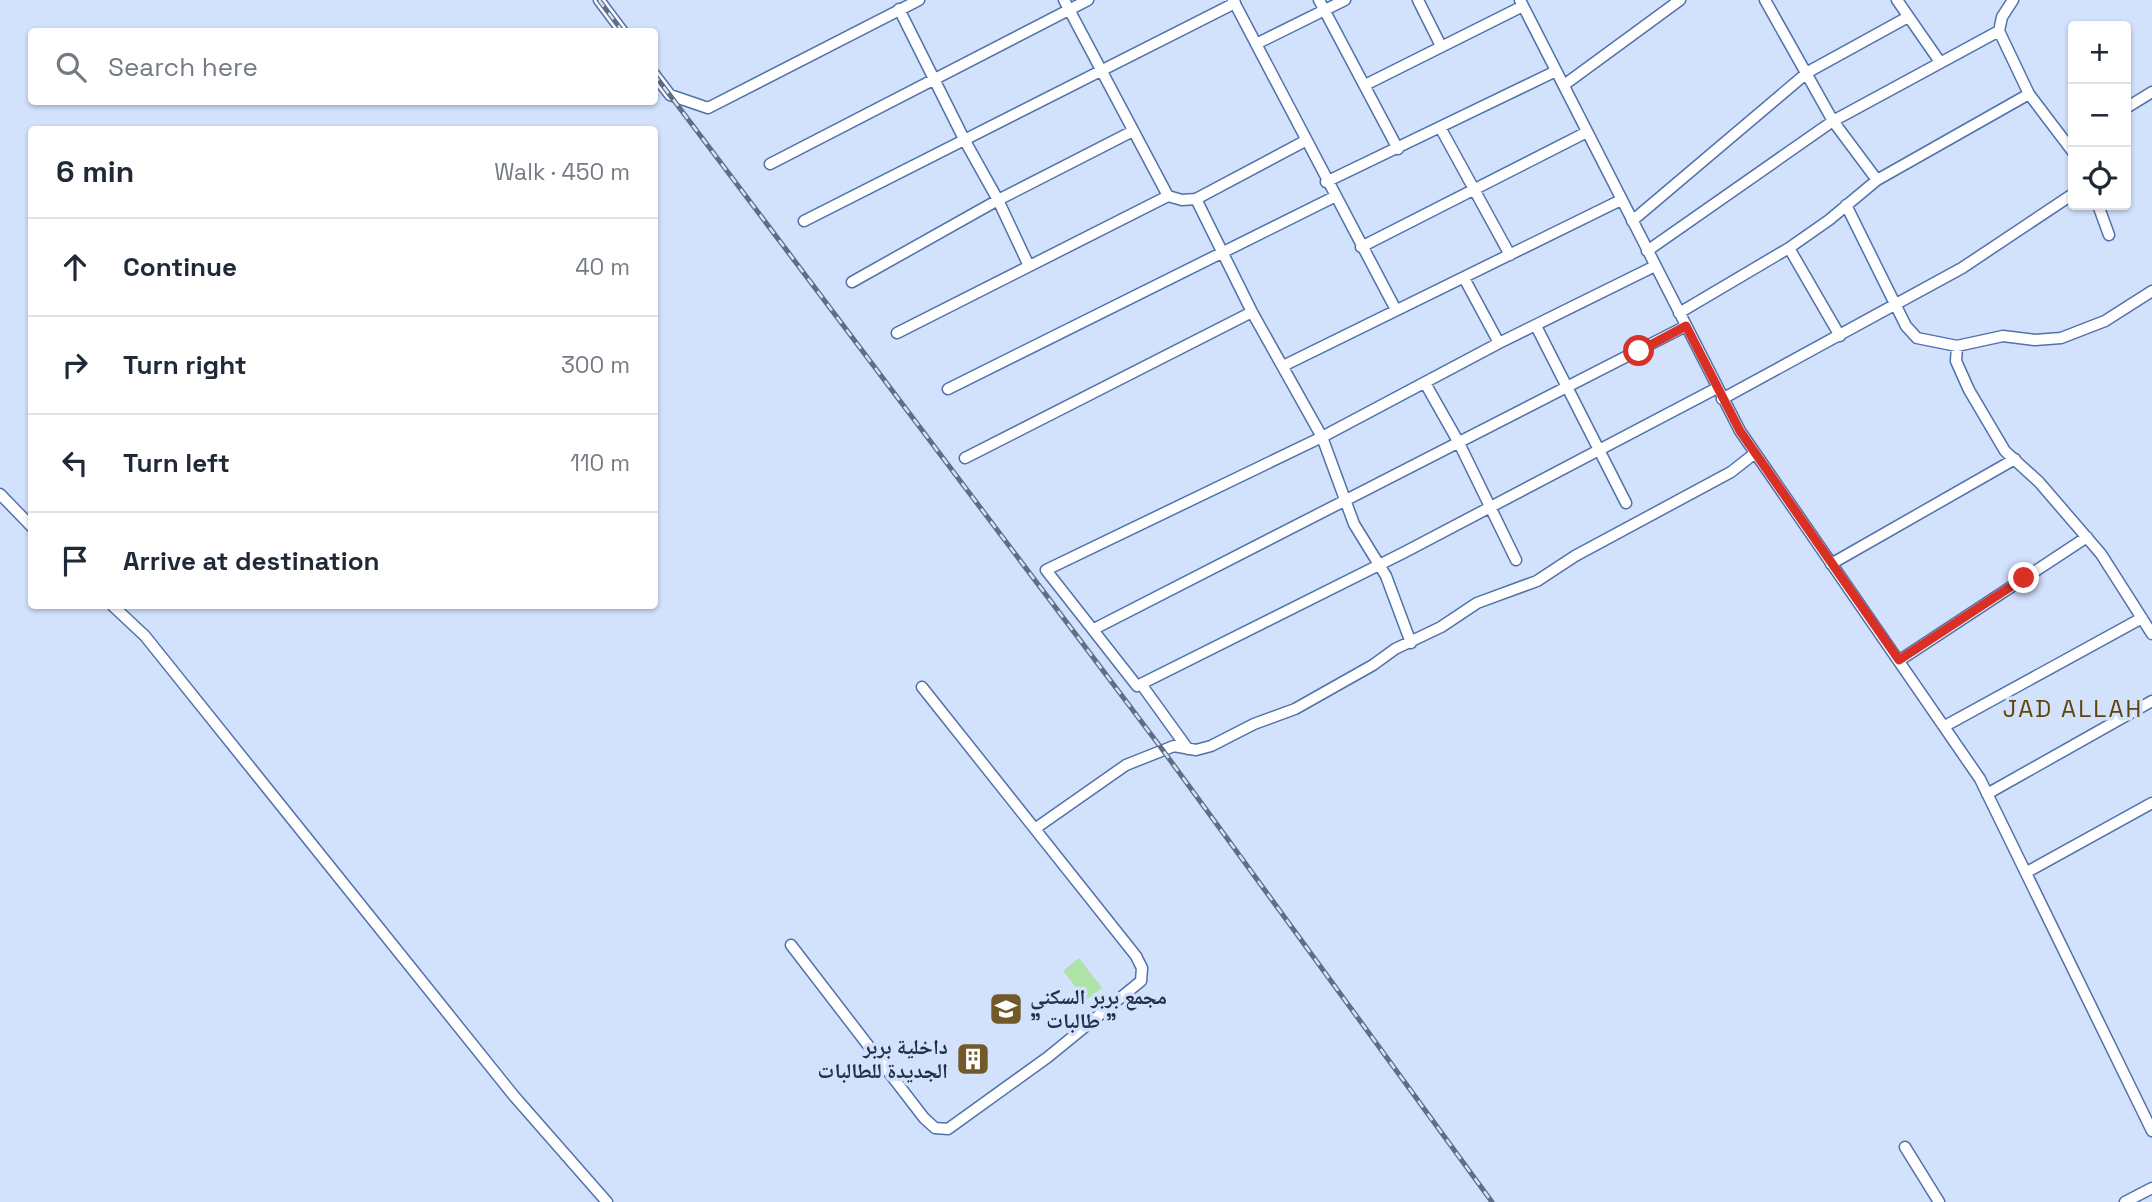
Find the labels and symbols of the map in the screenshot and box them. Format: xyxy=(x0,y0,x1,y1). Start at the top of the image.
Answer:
route start xyxy=(1623,335,1654,366)
route end xyxy=(2008,562,2039,593)
district label: JAD ALLAH xyxy=(2003,693,2143,724)
place label: مجمع بربر السكني " طالبات " xyxy=(1030,983,1167,1034)
school or university icon: مجمع بربر السكني " طالبات " xyxy=(987,990,1025,1028)
place label: داخلية بربر الجديدة للطالبات xyxy=(818,1033,948,1084)
building icon: داخلية بربر الجديدة للطالبات xyxy=(954,1040,992,1078)

